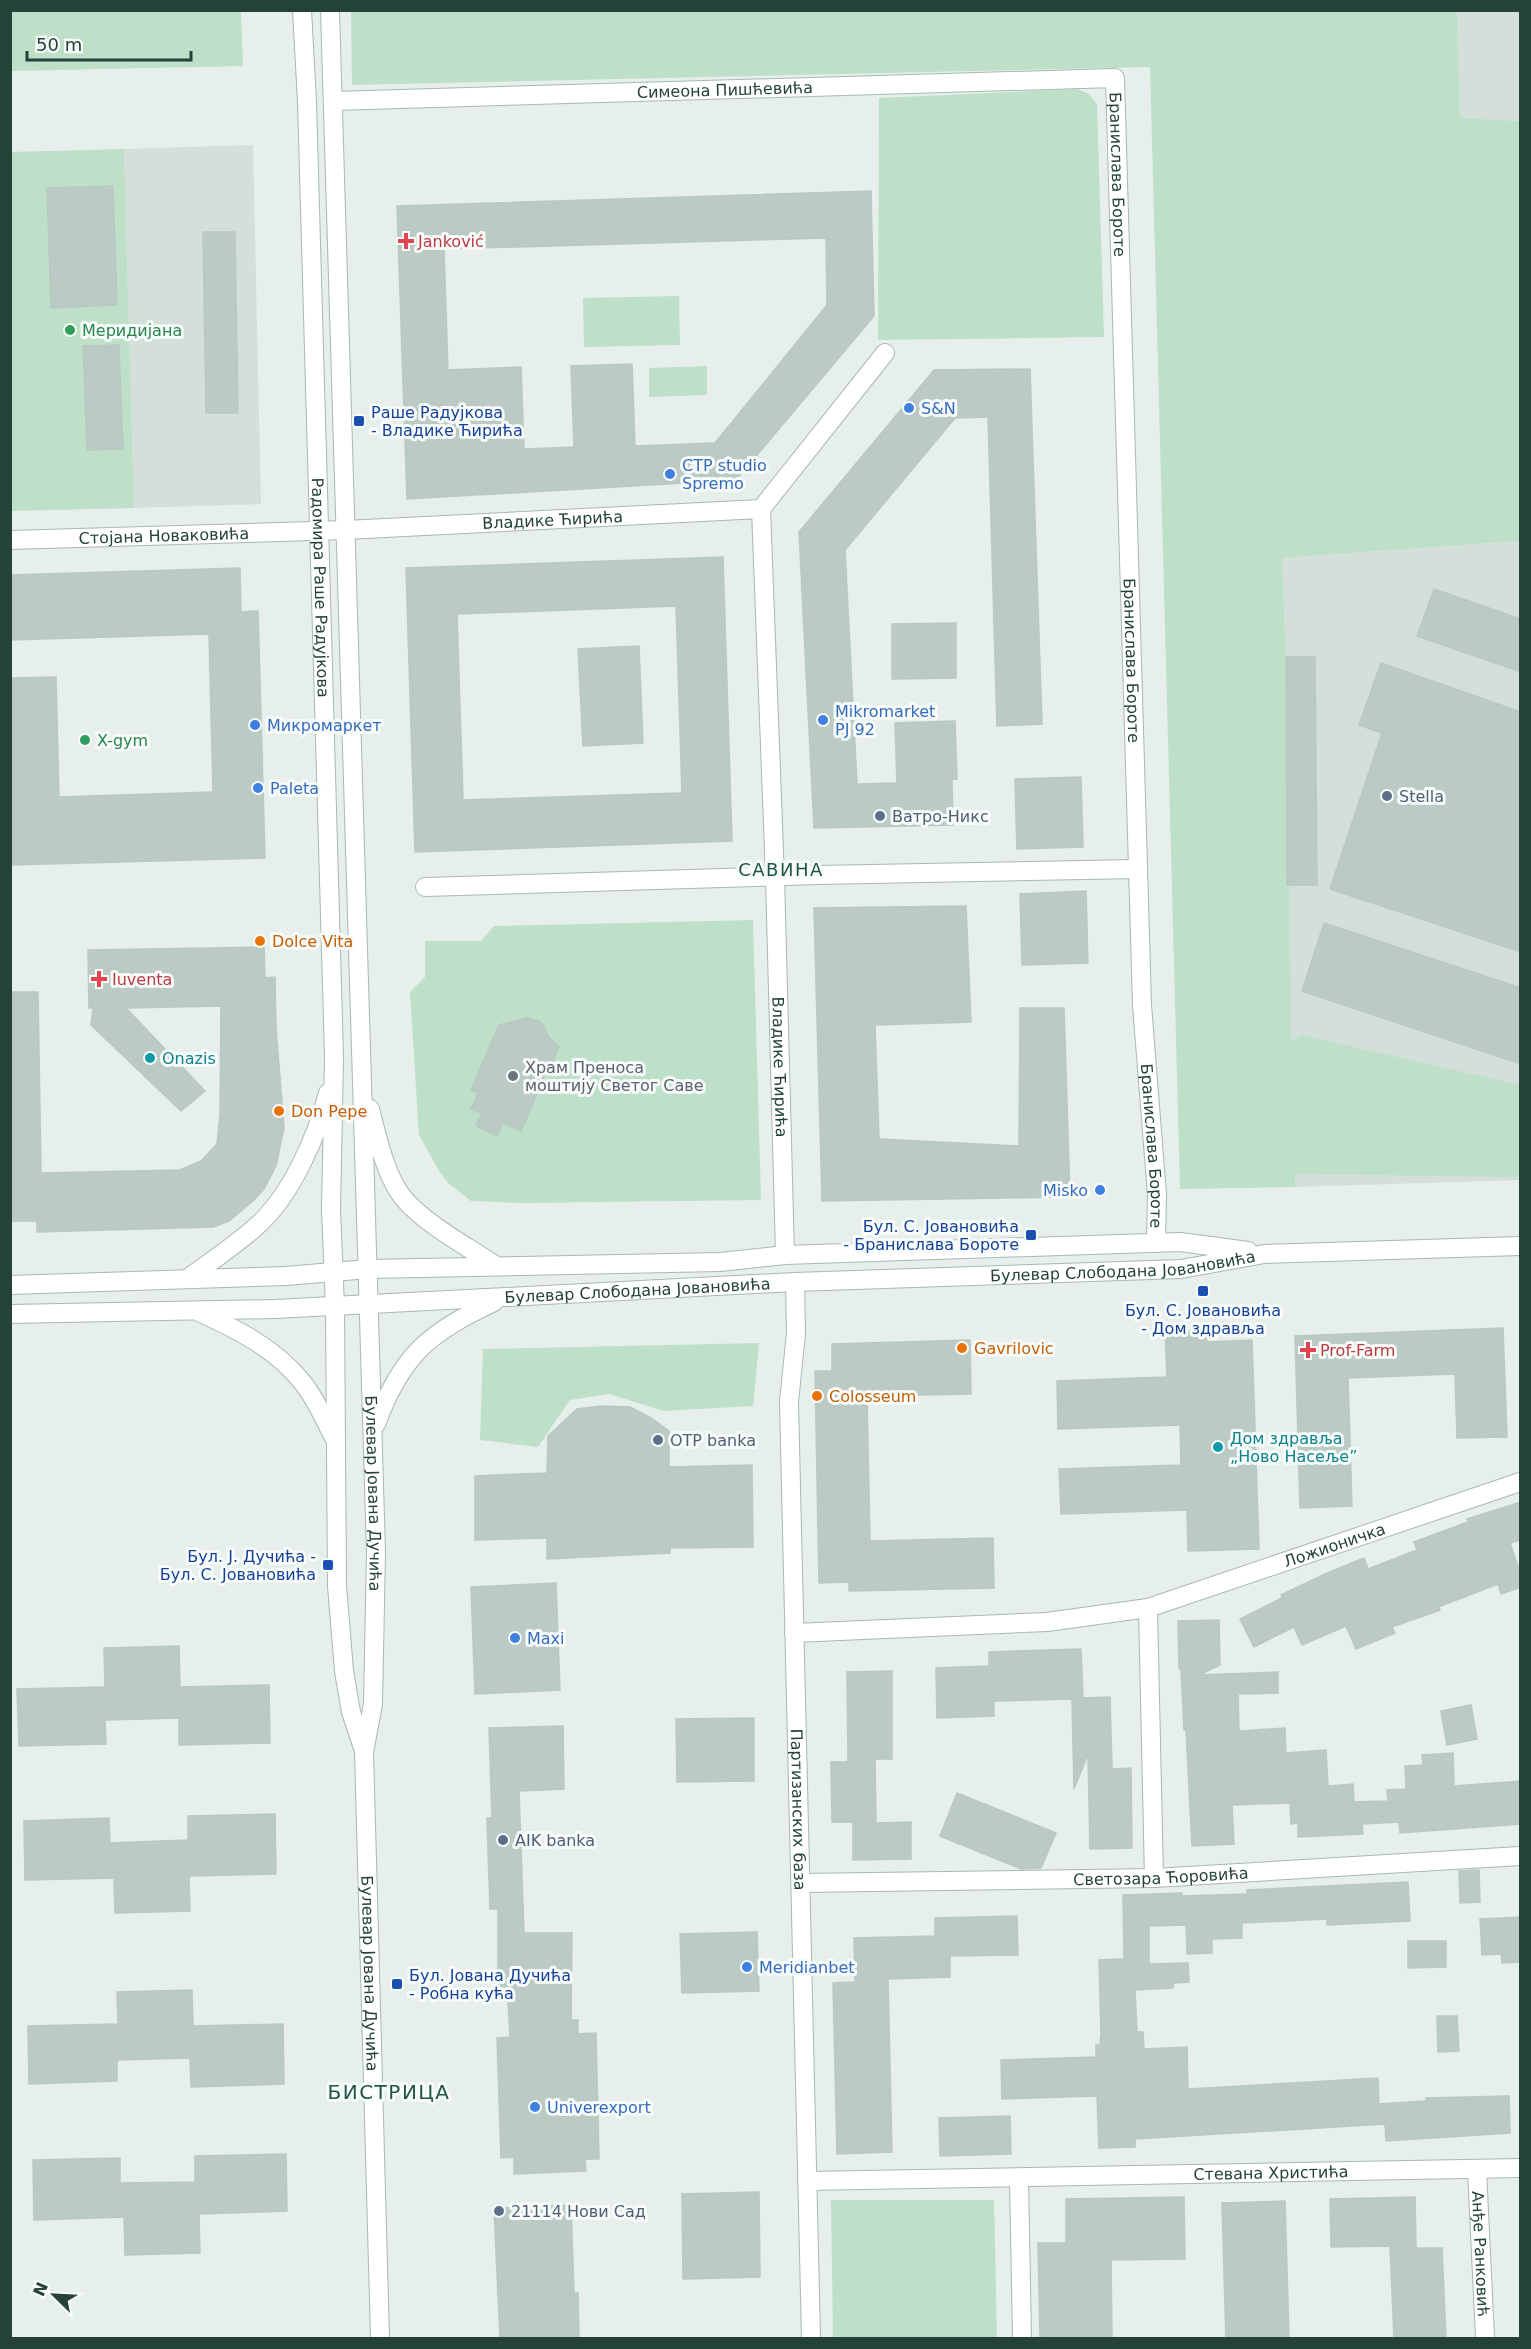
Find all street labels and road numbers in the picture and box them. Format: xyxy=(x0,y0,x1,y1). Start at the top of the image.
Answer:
street label: Симеона Пишћевића xyxy=(637,77,813,102)
street label: Бранислава Бороте xyxy=(1106,92,1130,257)
street label: Радомира Раше Радујкова xyxy=(308,477,333,698)
street label: Владике Ћирића xyxy=(482,506,623,533)
street label: Стојана Новаковића xyxy=(78,523,249,547)
street label: Бранислава Бороте xyxy=(1120,578,1144,743)
street label: Владике Ћирића xyxy=(769,996,791,1138)
street label: Бранислава Бороте xyxy=(1137,1063,1167,1228)
street label: Булевар Слободана Јовановића xyxy=(990,1246,1257,1285)
street label: Булевар Слободана Јовановића xyxy=(504,1274,771,1307)
street label: Булевар Јована Дучића xyxy=(362,1395,386,1592)
street label: Ложионичка xyxy=(1281,1519,1388,1571)
street label: Партизанских база xyxy=(787,1728,810,1891)
street label: Светозара Ћоровића xyxy=(1073,1863,1249,1889)
street label: Булевар Јована Дучића xyxy=(358,1875,382,2072)
street label: Стевана Христића xyxy=(1193,2162,1349,2183)
street label: Анђе Ранковић xyxy=(1469,2191,1493,2317)

